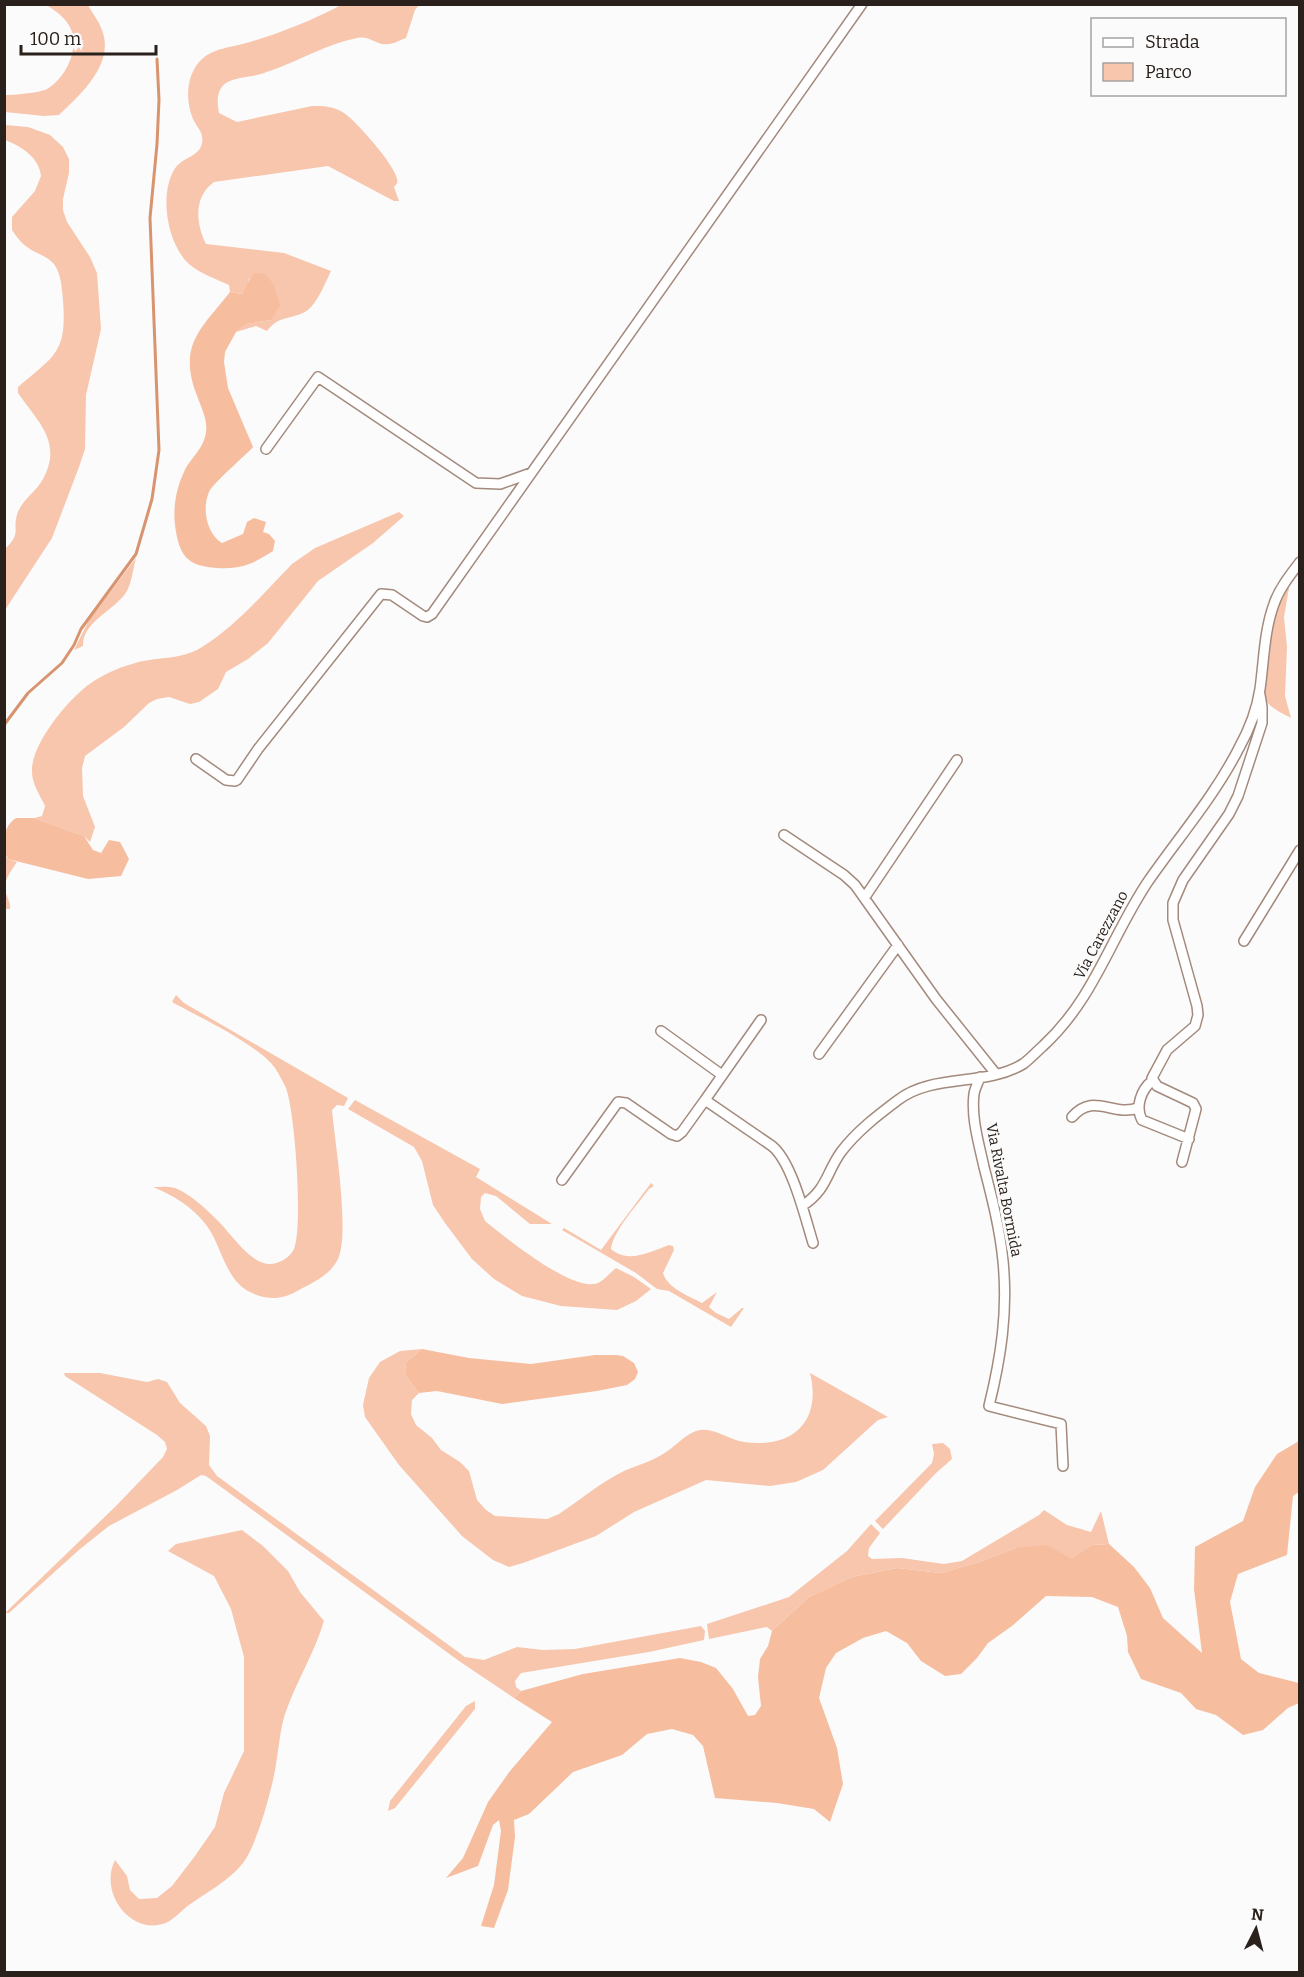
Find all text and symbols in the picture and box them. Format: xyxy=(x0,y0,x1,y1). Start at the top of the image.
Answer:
scale bar xyxy=(21,18,156,56)
legend xyxy=(1091,18,1286,96)
text: 100 m xyxy=(30,28,81,50)
text: Strada xyxy=(1145,31,1200,53)
text: Parco xyxy=(1145,61,1192,83)
street label: Via Carezzano xyxy=(1070,888,1132,982)
street label: Via Rivalta Bormida xyxy=(982,1122,1026,1258)
north arrow xyxy=(1226,1899,1286,1959)
text: N xyxy=(1250,1904,1265,1925)

